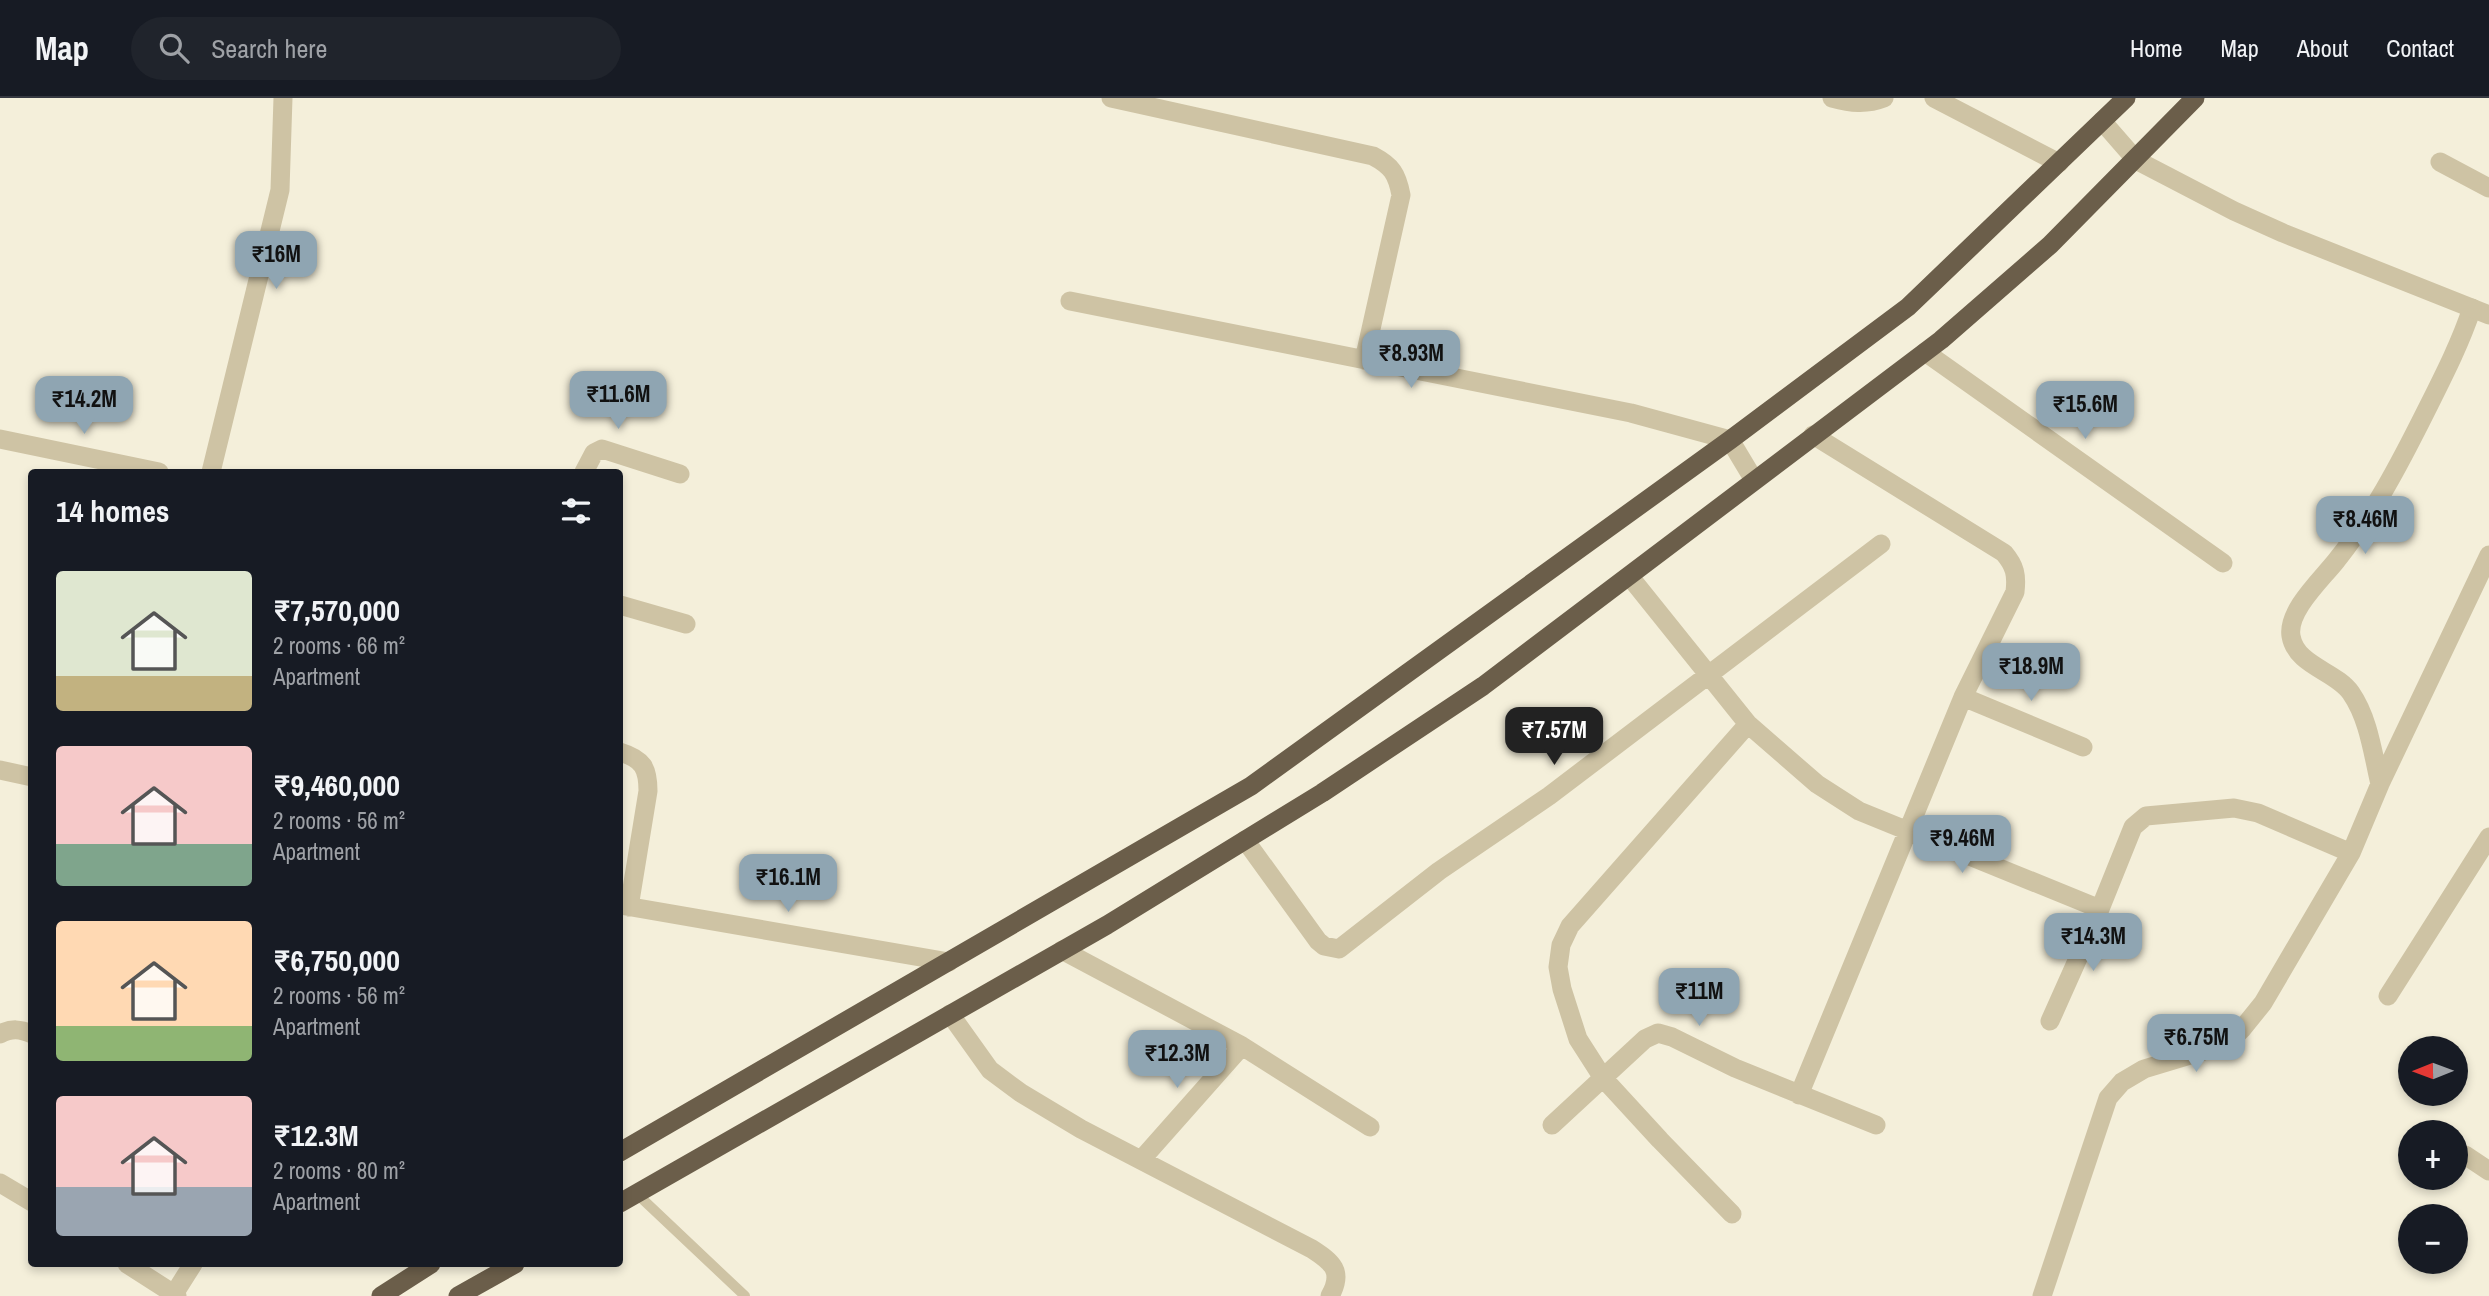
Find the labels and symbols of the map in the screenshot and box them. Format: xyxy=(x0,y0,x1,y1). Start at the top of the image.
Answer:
pin: ₹16M xyxy=(235,232,317,291)
pin: ₹8.93M xyxy=(1354,330,1468,390)
pin: ₹11.6M xyxy=(561,372,675,431)
pin: ₹14.2M xyxy=(27,376,141,436)
pin: ₹15.6M xyxy=(2028,382,2142,441)
pin: ₹8.46M xyxy=(2308,496,2422,556)
pin: ₹18.9M xyxy=(1974,644,2088,703)
pin: ₹7.57M xyxy=(1497,708,1611,767)
pin: ₹9.46M xyxy=(1905,816,2019,875)
pin: ₹16.1M xyxy=(731,854,845,914)
pin: ₹14.3M xyxy=(2036,914,2150,973)
pin: ₹11M xyxy=(1658,968,1740,1028)
pin: ₹6.75M xyxy=(2139,1014,2253,1074)
pin: ₹12.3M xyxy=(1120,1030,1234,1090)
north arrow xyxy=(2398,1036,2468,1106)

